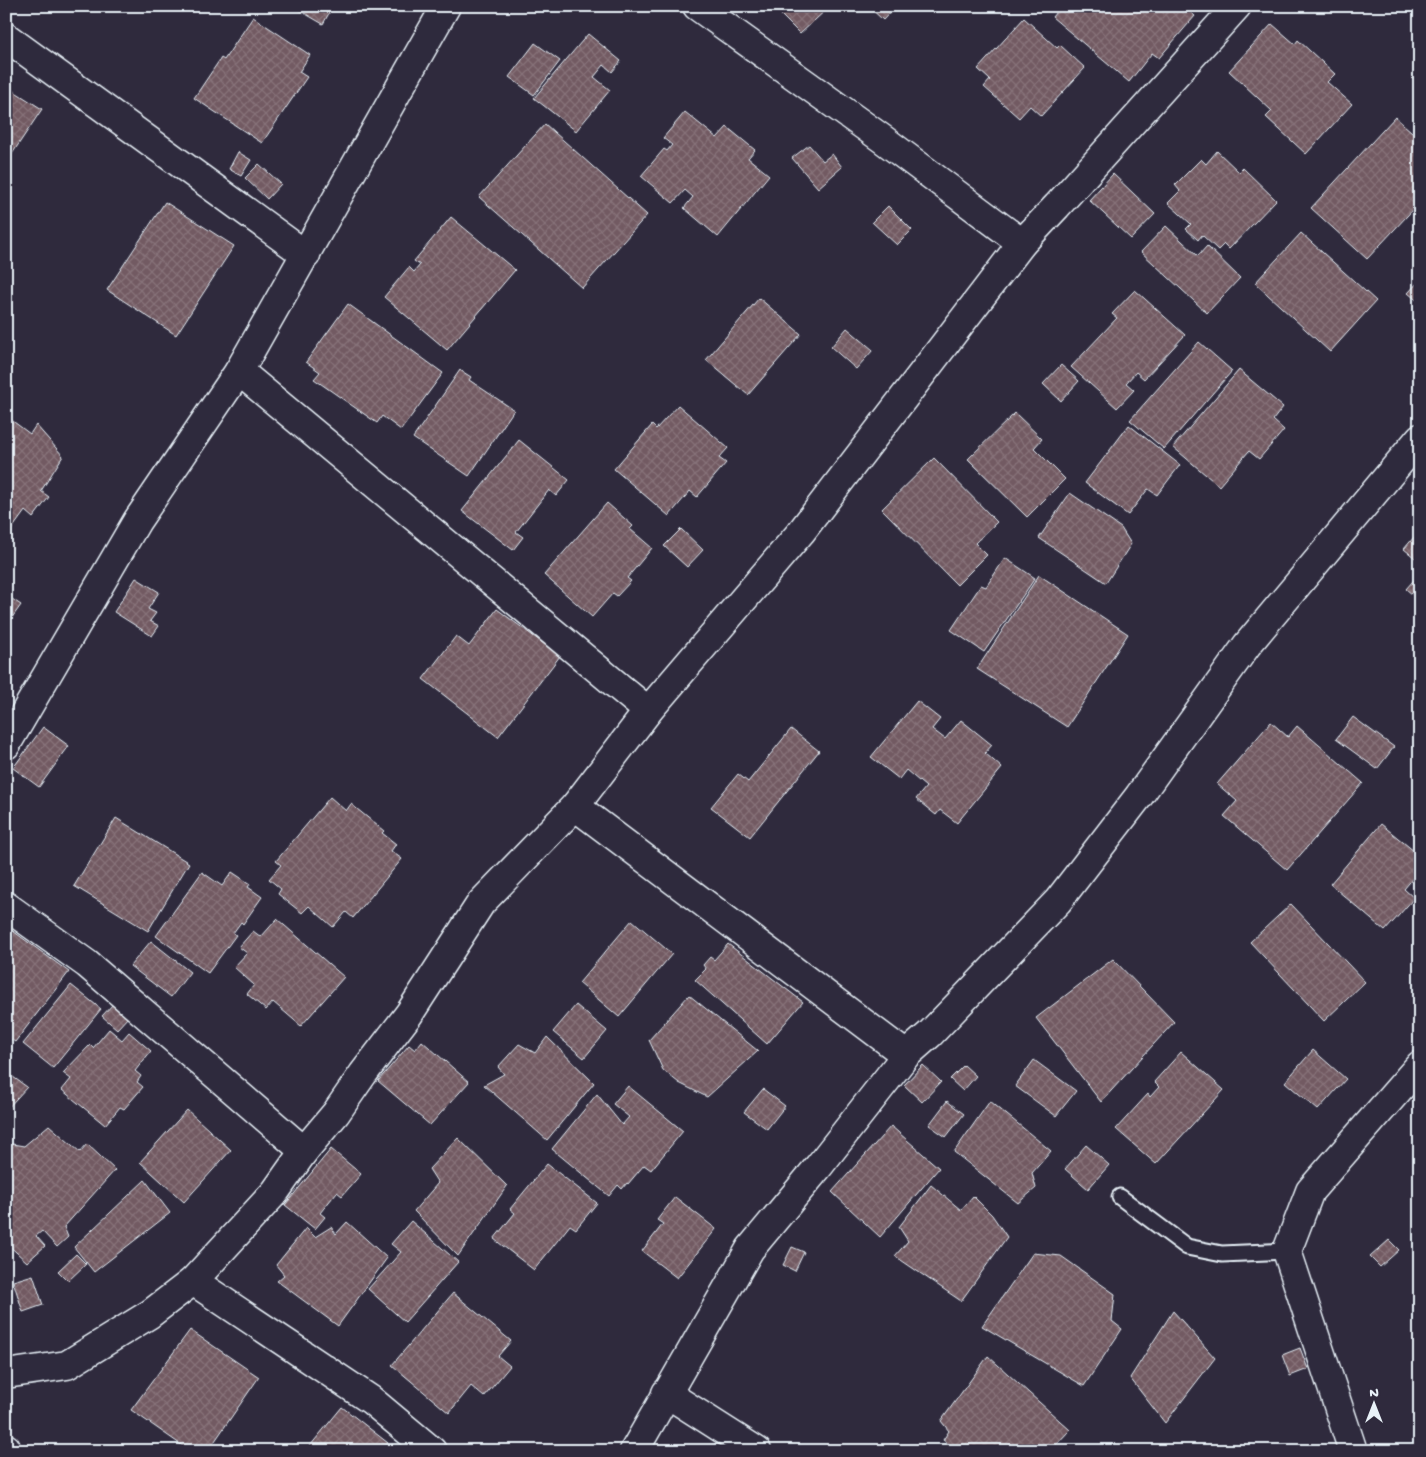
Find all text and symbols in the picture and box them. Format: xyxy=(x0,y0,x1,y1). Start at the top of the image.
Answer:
north arrow xyxy=(1348,1380,1398,1430)
text: N xyxy=(1369,1385,1379,1402)

